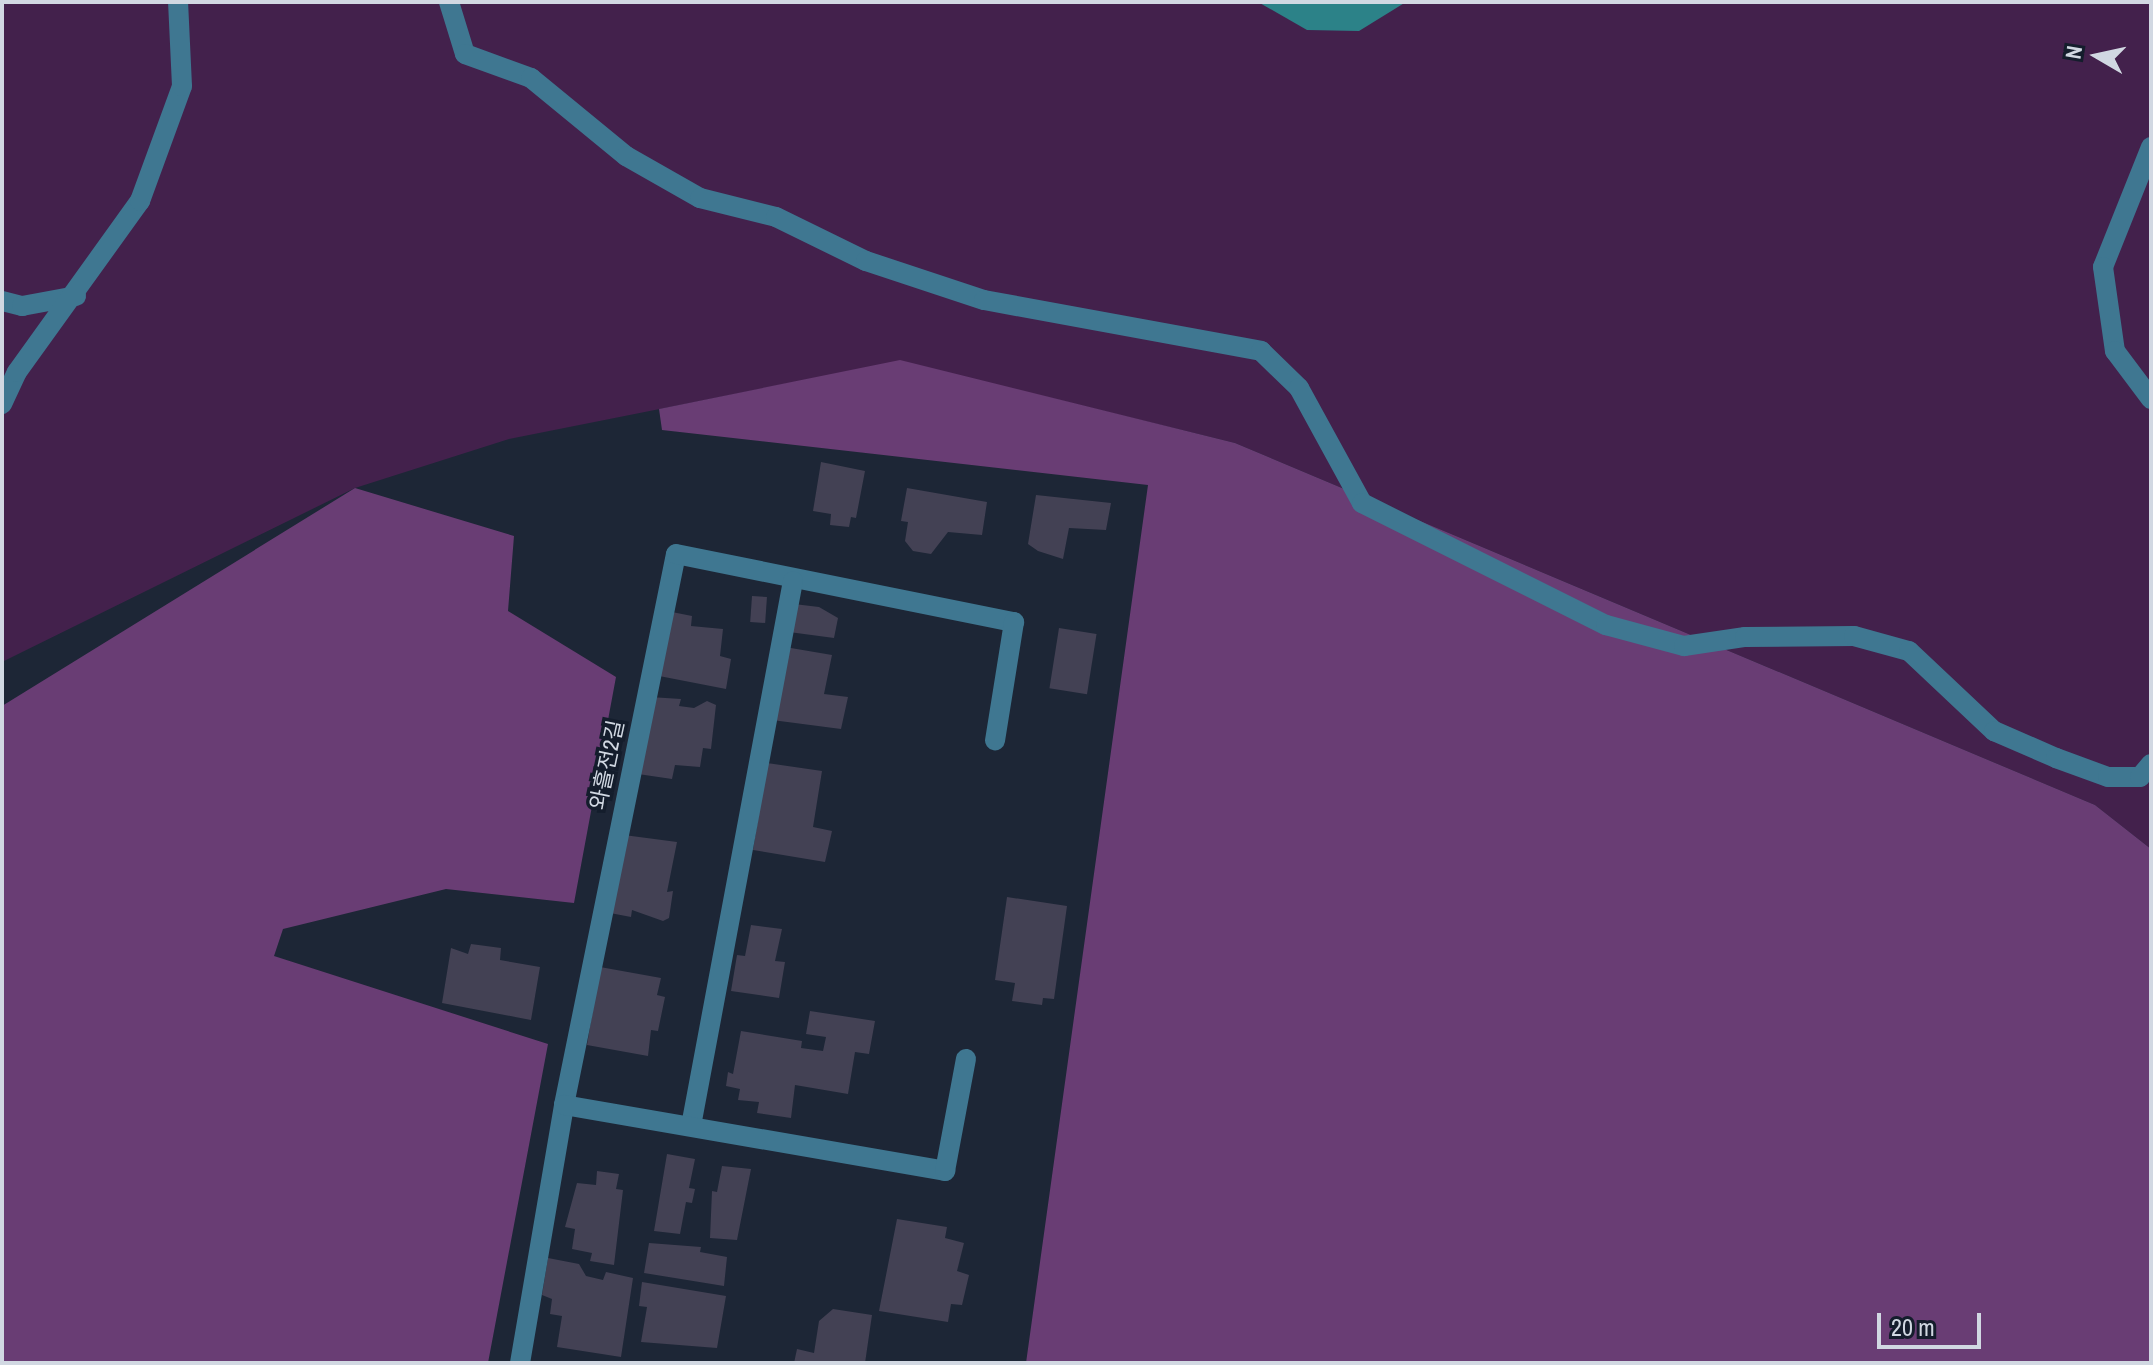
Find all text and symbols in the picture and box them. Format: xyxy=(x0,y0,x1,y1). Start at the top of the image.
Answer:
north arrow xyxy=(2057,16,2137,96)
text: N xyxy=(2057,43,2089,61)
street label: 와흘전2길 xyxy=(585,718,629,812)
scale bar xyxy=(1881,1297,1985,1347)
text: 20 m xyxy=(1891,1311,1935,1343)

